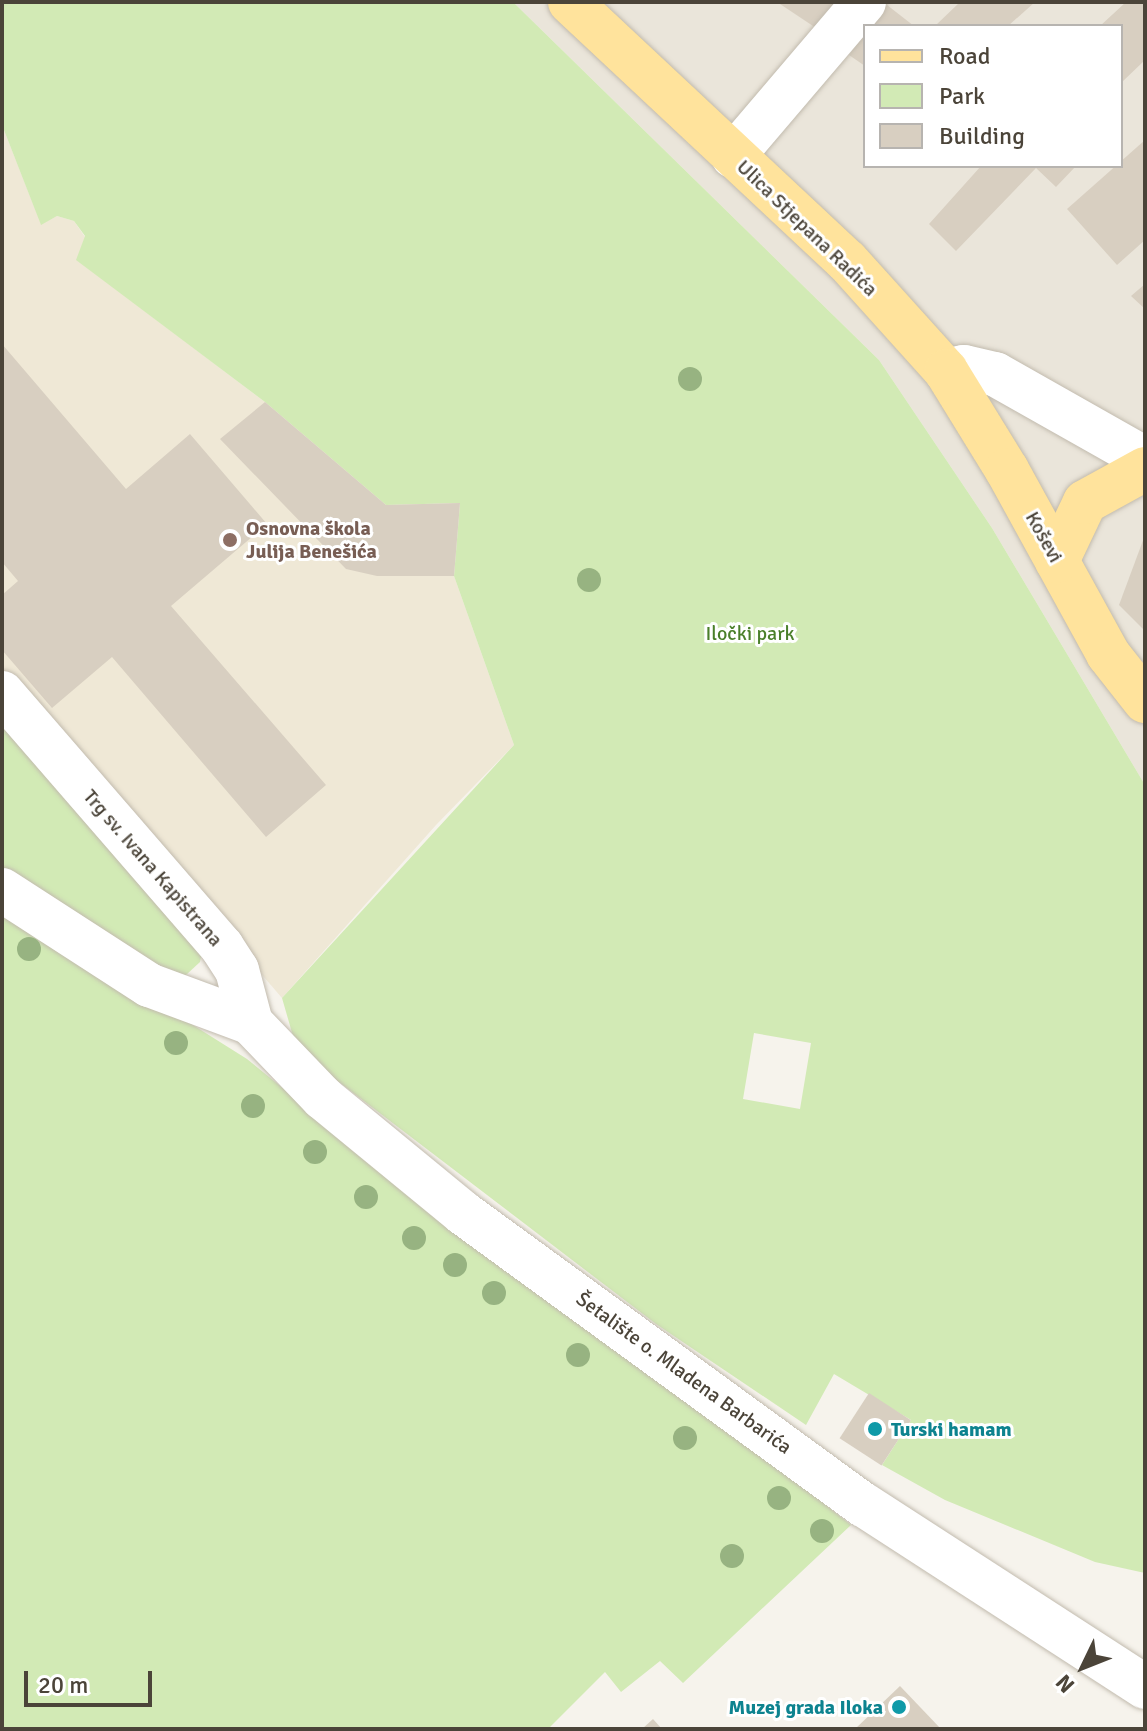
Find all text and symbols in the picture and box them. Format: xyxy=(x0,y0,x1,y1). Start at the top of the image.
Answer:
legend xyxy=(863,24,1123,168)
text: Road xyxy=(939,41,990,71)
text: Park xyxy=(939,81,985,111)
text: Building xyxy=(939,121,1025,151)
street label: Ulica Stjepana Radića xyxy=(732,155,882,301)
street label: Koševi xyxy=(1020,507,1068,567)
place label: Osnovna škola Julija Benešića xyxy=(246,516,377,563)
marker: Osnovna škola Julija Benešića xyxy=(221,531,239,549)
park label: Iločki park xyxy=(705,621,795,645)
street label: Trg sv. Ivana Kapistrana xyxy=(78,785,228,951)
street label: Šetalište o. Mladena Barbarića xyxy=(572,1287,796,1459)
place label: Turski hamam xyxy=(891,1417,1012,1441)
marker: Turski hamam xyxy=(866,1420,884,1438)
north arrow xyxy=(1043,1627,1123,1707)
scale bar xyxy=(28,1655,156,1705)
text: N xyxy=(1050,1669,1080,1699)
text: 20 m xyxy=(38,1670,88,1700)
place label: Muzej grada Iloka xyxy=(729,1695,883,1719)
marker: Muzej grada Iloka xyxy=(890,1698,908,1716)

